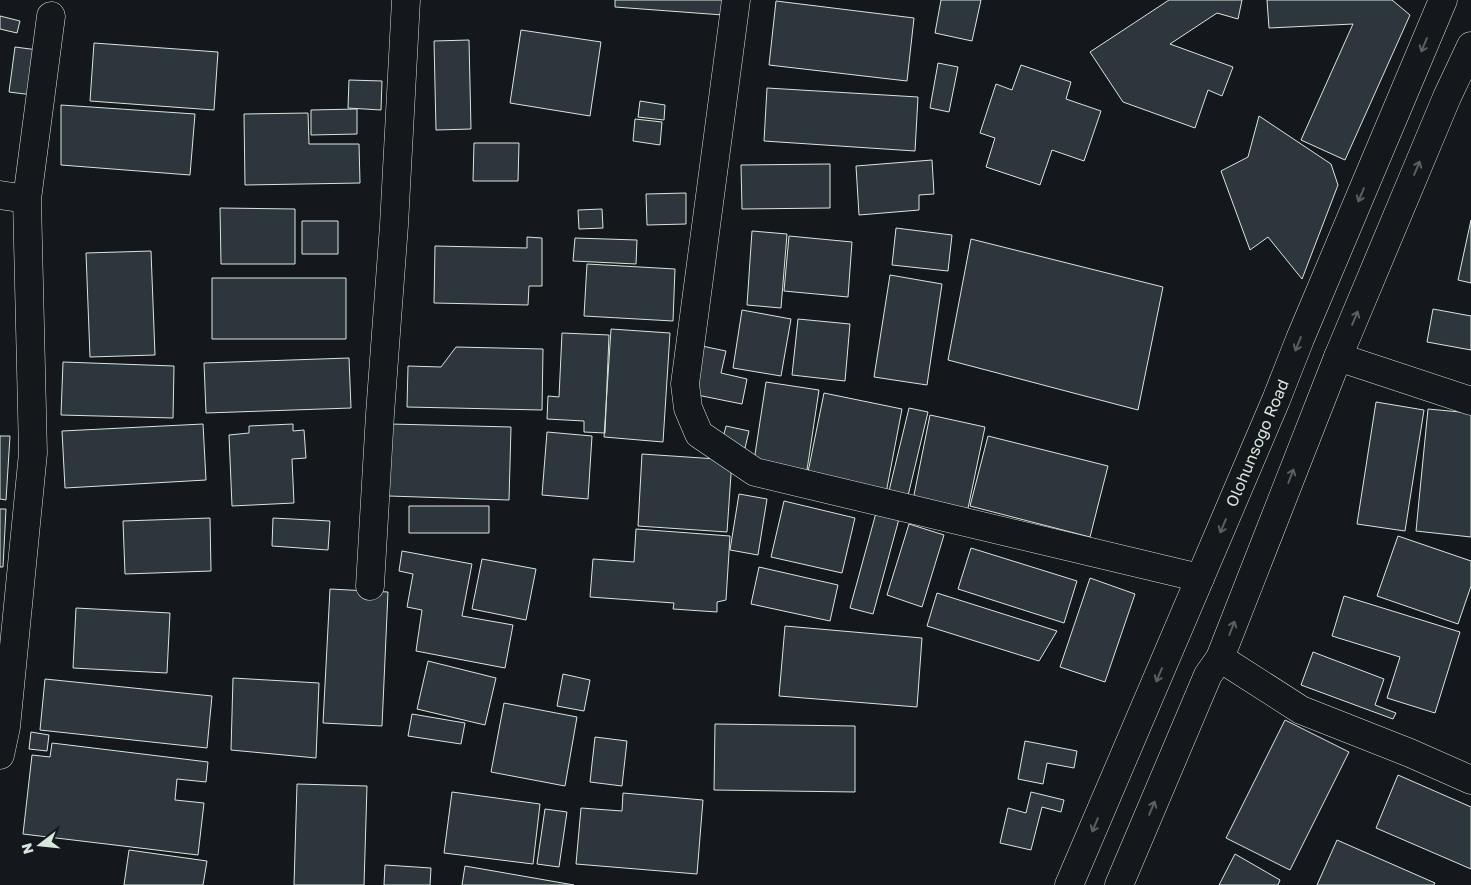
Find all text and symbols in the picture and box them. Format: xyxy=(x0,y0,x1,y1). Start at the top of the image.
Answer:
one-way arrow xyxy=(1419,37,1428,52)
one-way arrow xyxy=(1413,161,1423,176)
one-way arrow xyxy=(1355,187,1365,202)
one-way arrow xyxy=(1350,311,1360,326)
one-way arrow xyxy=(1293,336,1302,352)
street label: Olohunsogo Road xyxy=(1221,376,1293,510)
one-way arrow xyxy=(1288,469,1297,484)
one-way arrow xyxy=(1217,518,1227,533)
one-way arrow xyxy=(1228,620,1237,636)
one-way arrow xyxy=(1153,667,1163,682)
one-way arrow xyxy=(1148,801,1157,816)
one-way arrow xyxy=(1090,817,1099,832)
north arrow xyxy=(15,820,65,870)
text: N xyxy=(17,841,37,856)

